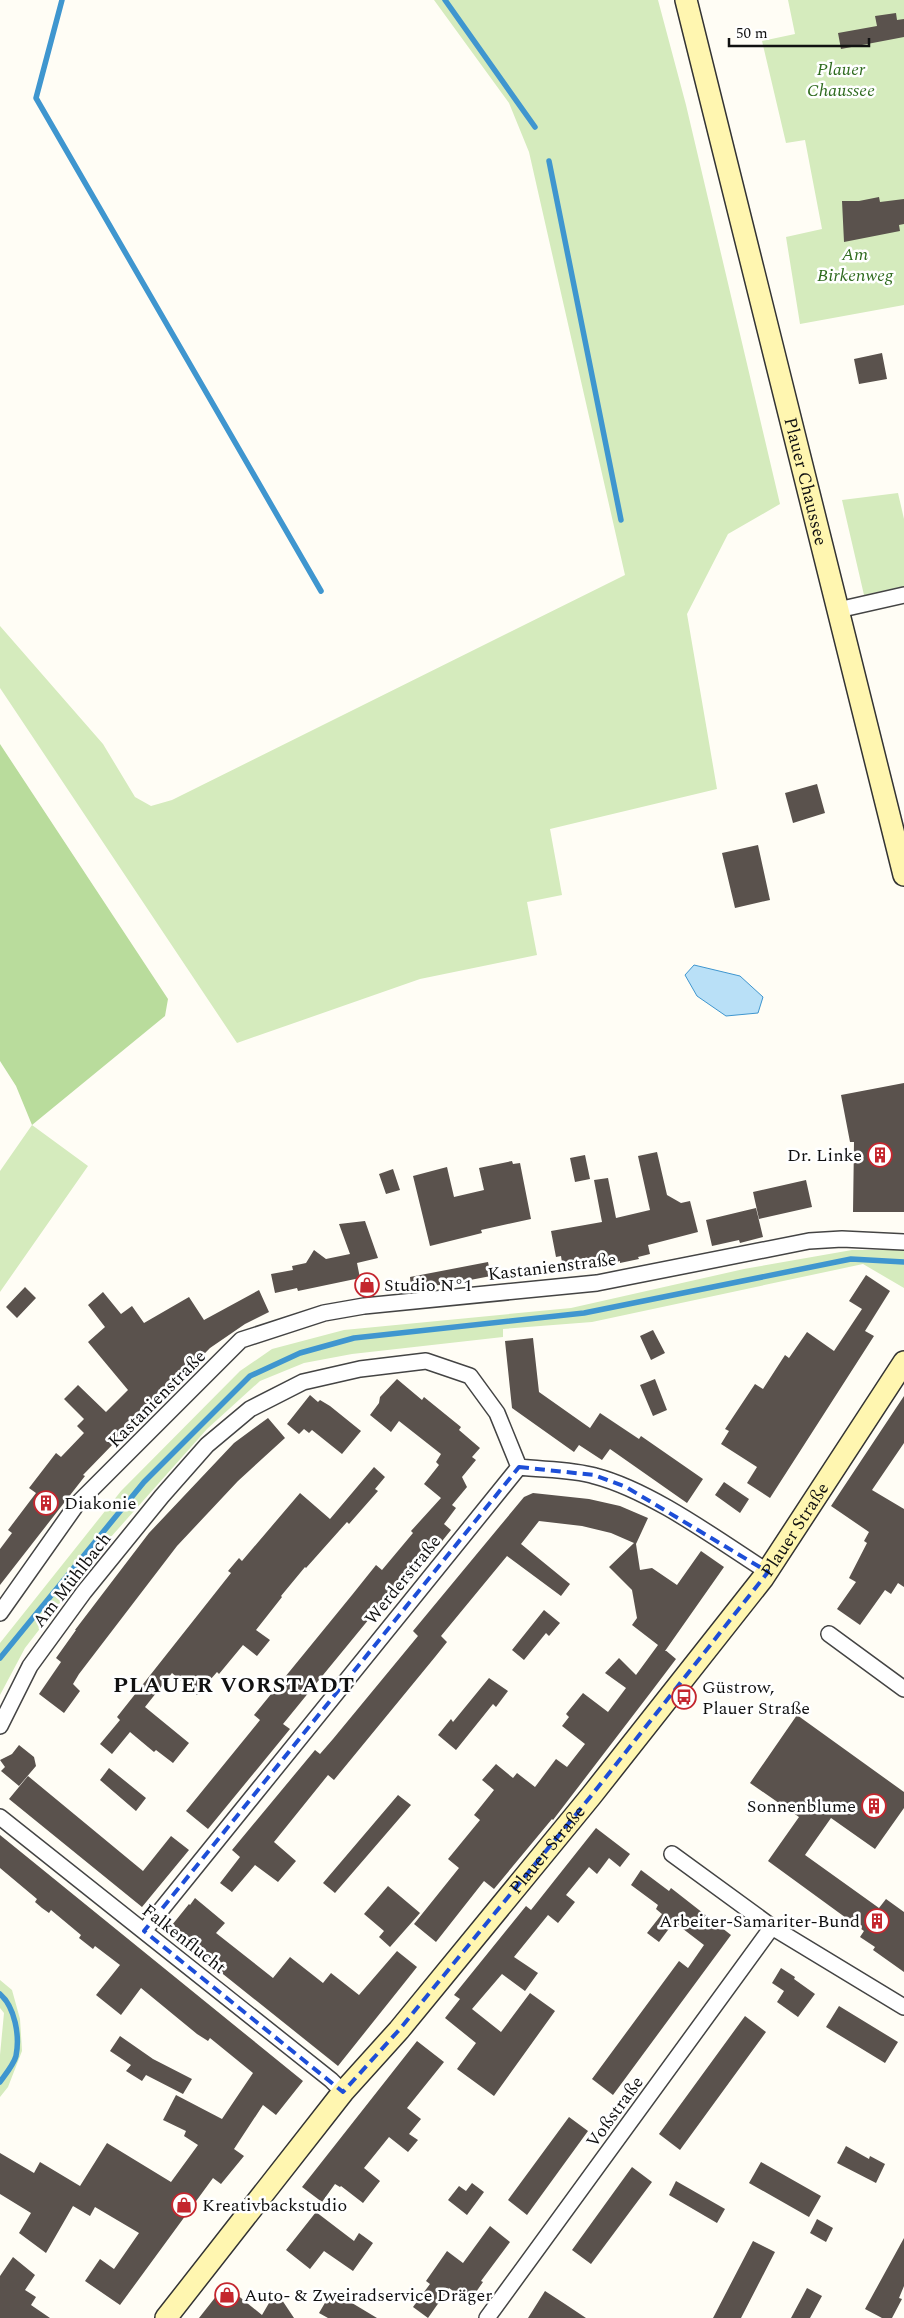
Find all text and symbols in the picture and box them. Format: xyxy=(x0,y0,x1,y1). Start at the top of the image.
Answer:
scale bar xyxy=(729,15,869,47)
text: 50 m xyxy=(736,22,768,45)
park label: Plauer Chaussee xyxy=(807,56,875,104)
park label: Am Birkenweg xyxy=(817,241,894,289)
street label: Plauer Chaussee xyxy=(777,414,835,548)
place label: Dr. Linke xyxy=(787,1142,862,1169)
building icon: Dr. Linke xyxy=(867,1142,893,1168)
street label: Kastanienstraße xyxy=(486,1246,618,1288)
shop icon: Studio N°1 xyxy=(354,1272,380,1298)
place label: Studio N°1 xyxy=(384,1272,473,1299)
street label: Kastanienstraße xyxy=(102,1344,212,1454)
street label: Plauer Straße xyxy=(754,1477,836,1582)
building icon: Diakonie xyxy=(33,1490,59,1516)
place label: Diakonie xyxy=(64,1490,136,1517)
street label: Am Mühlbach xyxy=(26,1527,118,1633)
street label: Werderstraße xyxy=(358,1529,448,1631)
district label: PLAUER VORSTADT xyxy=(113,1669,355,1702)
place label: Güstrow, Plauer Straße xyxy=(702,1674,810,1722)
bus stop icon: Güstrow, Plauer Straße xyxy=(671,1684,697,1710)
place label: Sonnenblume xyxy=(747,1793,856,1820)
building icon: Sonnenblume xyxy=(861,1793,887,1819)
street label: Plauer Straße xyxy=(502,1799,592,1900)
street label: Falkenflucht xyxy=(136,1897,232,1981)
place label: Arbeiter-Samariter-Bund xyxy=(659,1908,860,1935)
building icon: Arbeiter-Samariter-Bund xyxy=(864,1908,890,1934)
street label: Voßstraße xyxy=(580,2071,650,2153)
shop icon: Kreativbackstudio xyxy=(171,2192,197,2218)
place label: Kreativbackstudio xyxy=(202,2192,347,2219)
shop icon: Auto- & Zweiradservice Dräger xyxy=(214,2282,240,2308)
place label: Auto- & Zweiradservice Dräger xyxy=(244,2282,492,2309)

